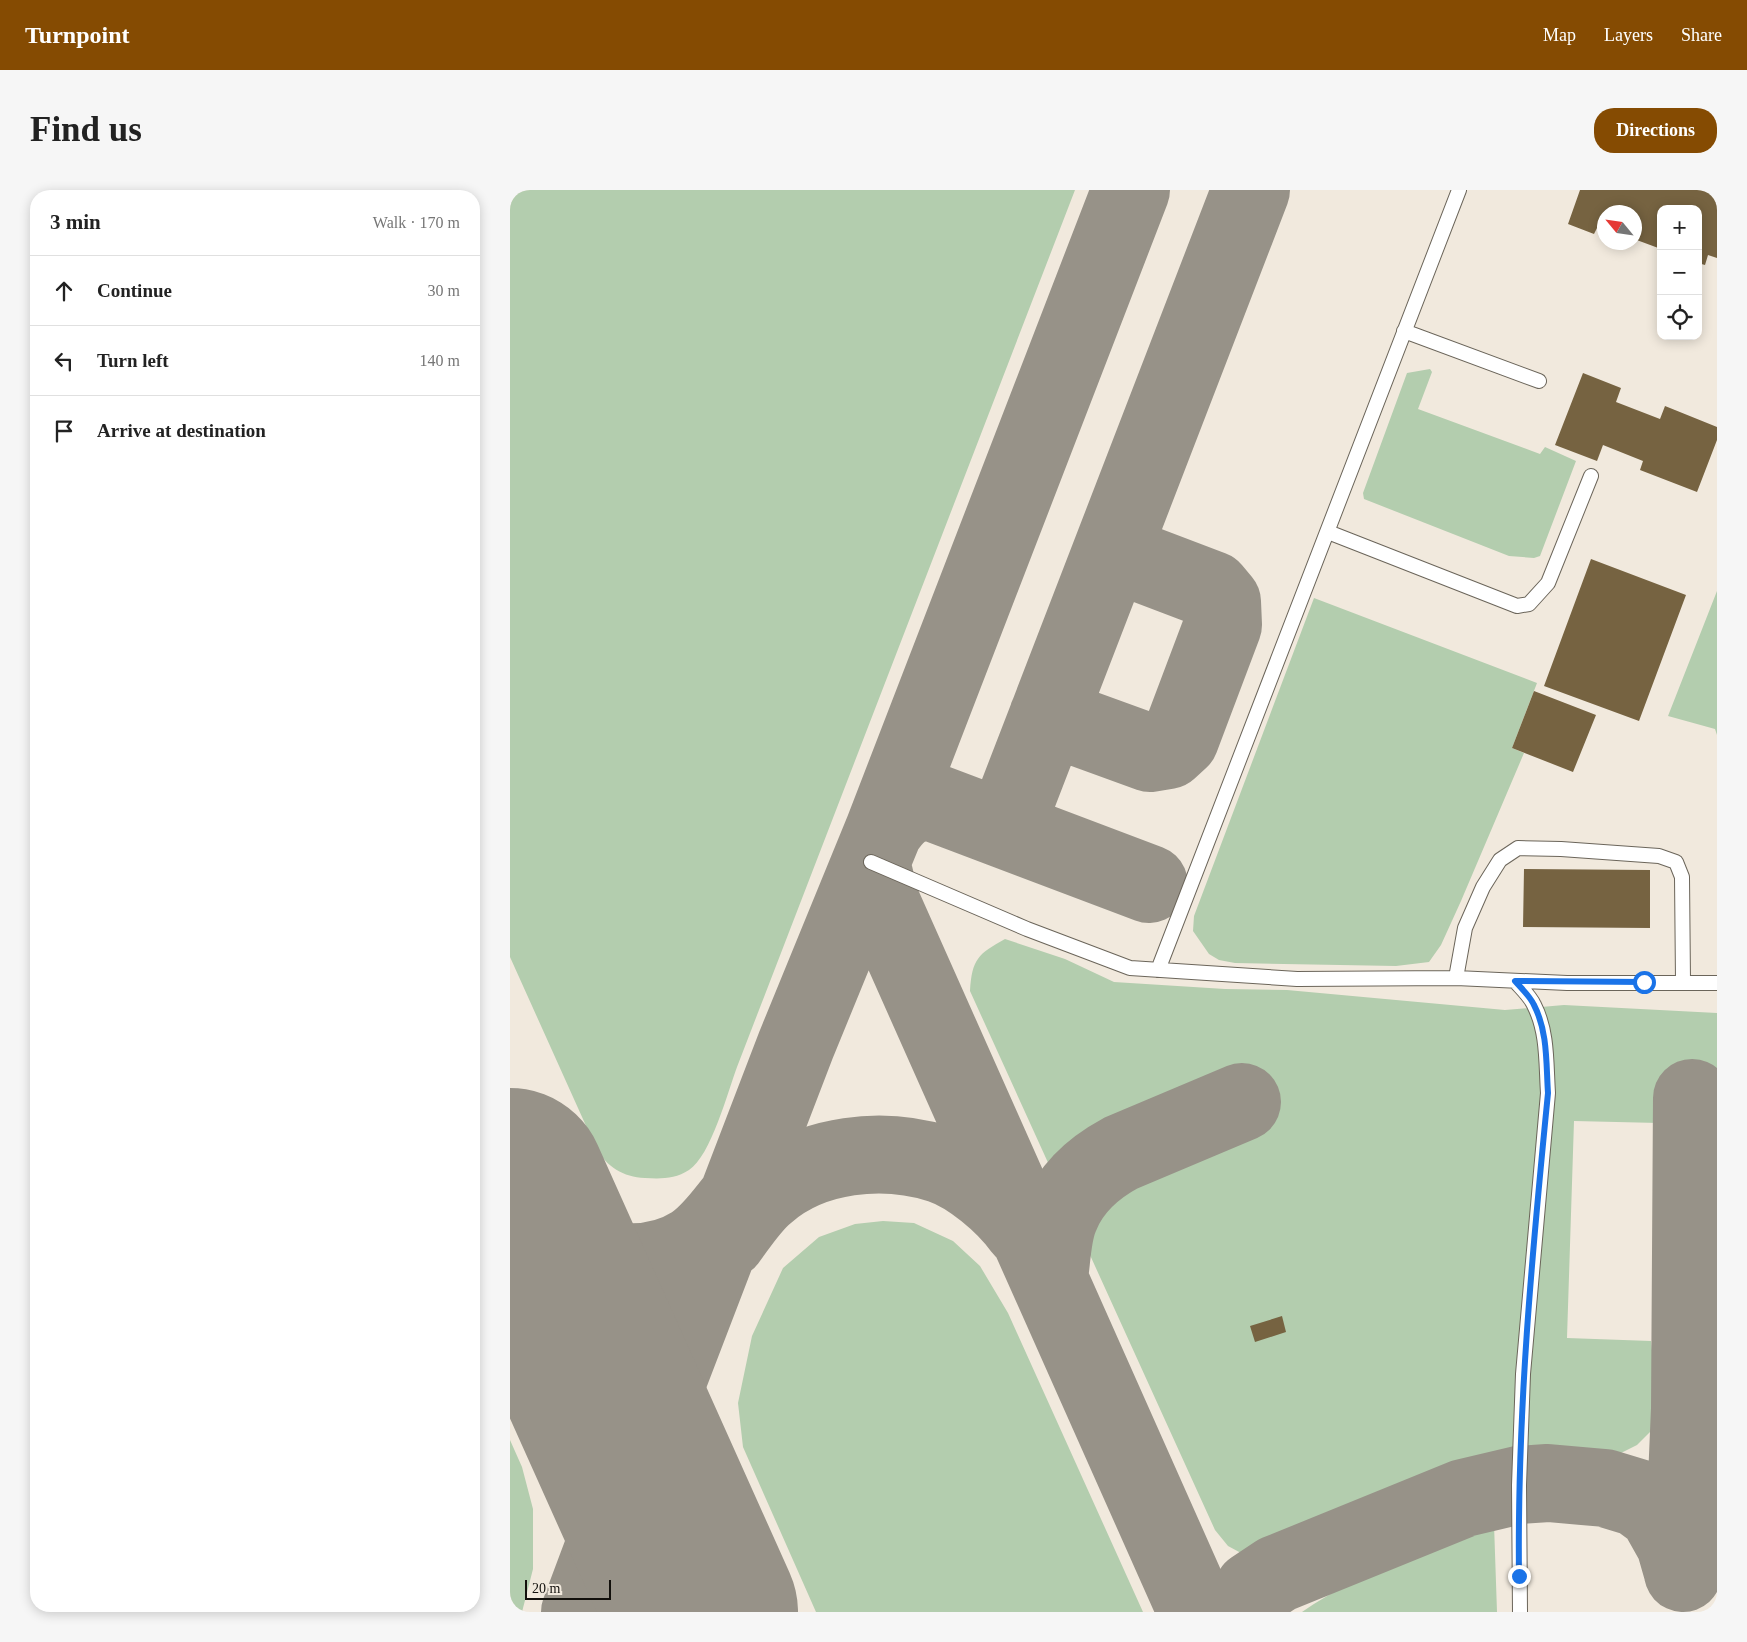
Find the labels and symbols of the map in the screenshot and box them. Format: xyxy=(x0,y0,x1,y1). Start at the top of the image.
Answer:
north arrow xyxy=(1597,205,1642,250)
route start xyxy=(1633,971,1656,994)
route end xyxy=(1508,1565,1531,1588)
scale bar xyxy=(525,1577,611,1600)

